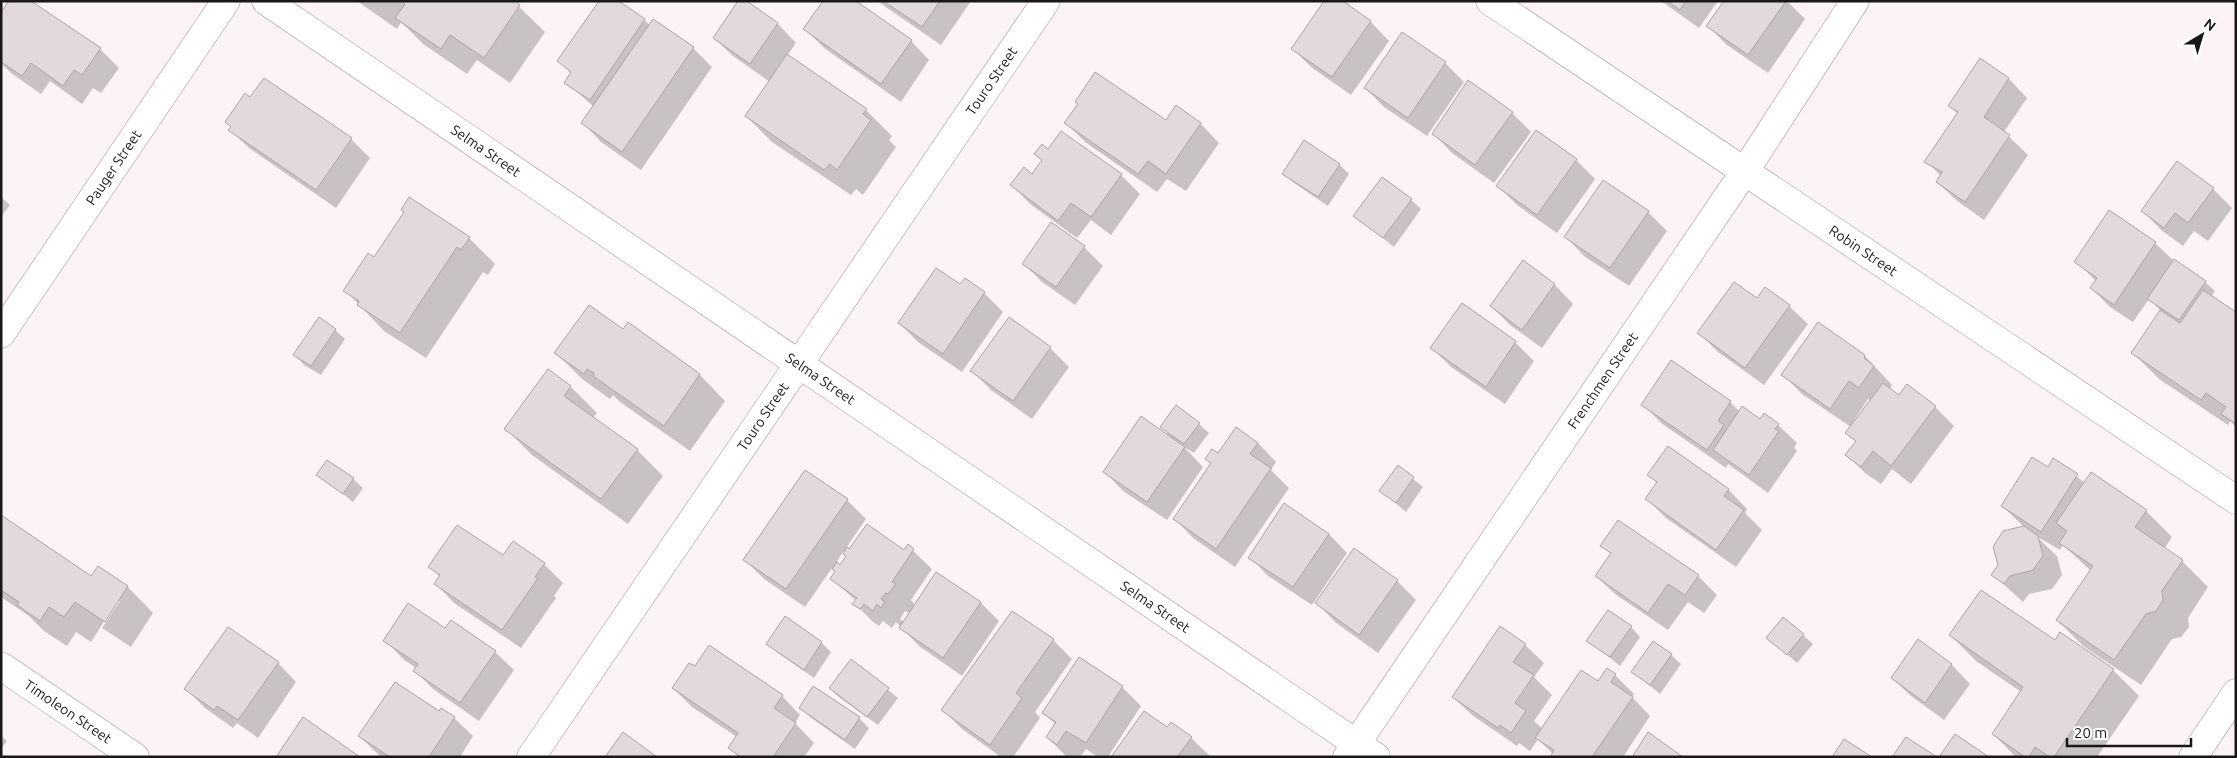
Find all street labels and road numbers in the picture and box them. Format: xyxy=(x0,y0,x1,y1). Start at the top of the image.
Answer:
street label: Touro Street xyxy=(963,43,1021,118)
street label: Selma Street xyxy=(448,121,524,180)
street label: Pauger Street xyxy=(83,127,145,208)
street label: Robin Street xyxy=(1826,222,1901,279)
street label: Frenchmen Street xyxy=(1564,329,1641,432)
street label: Selma Street xyxy=(783,349,859,408)
street label: Touro Street xyxy=(734,379,792,454)
street label: Selma Street xyxy=(1118,577,1193,636)
street label: Timoleon Street xyxy=(21,676,115,747)

